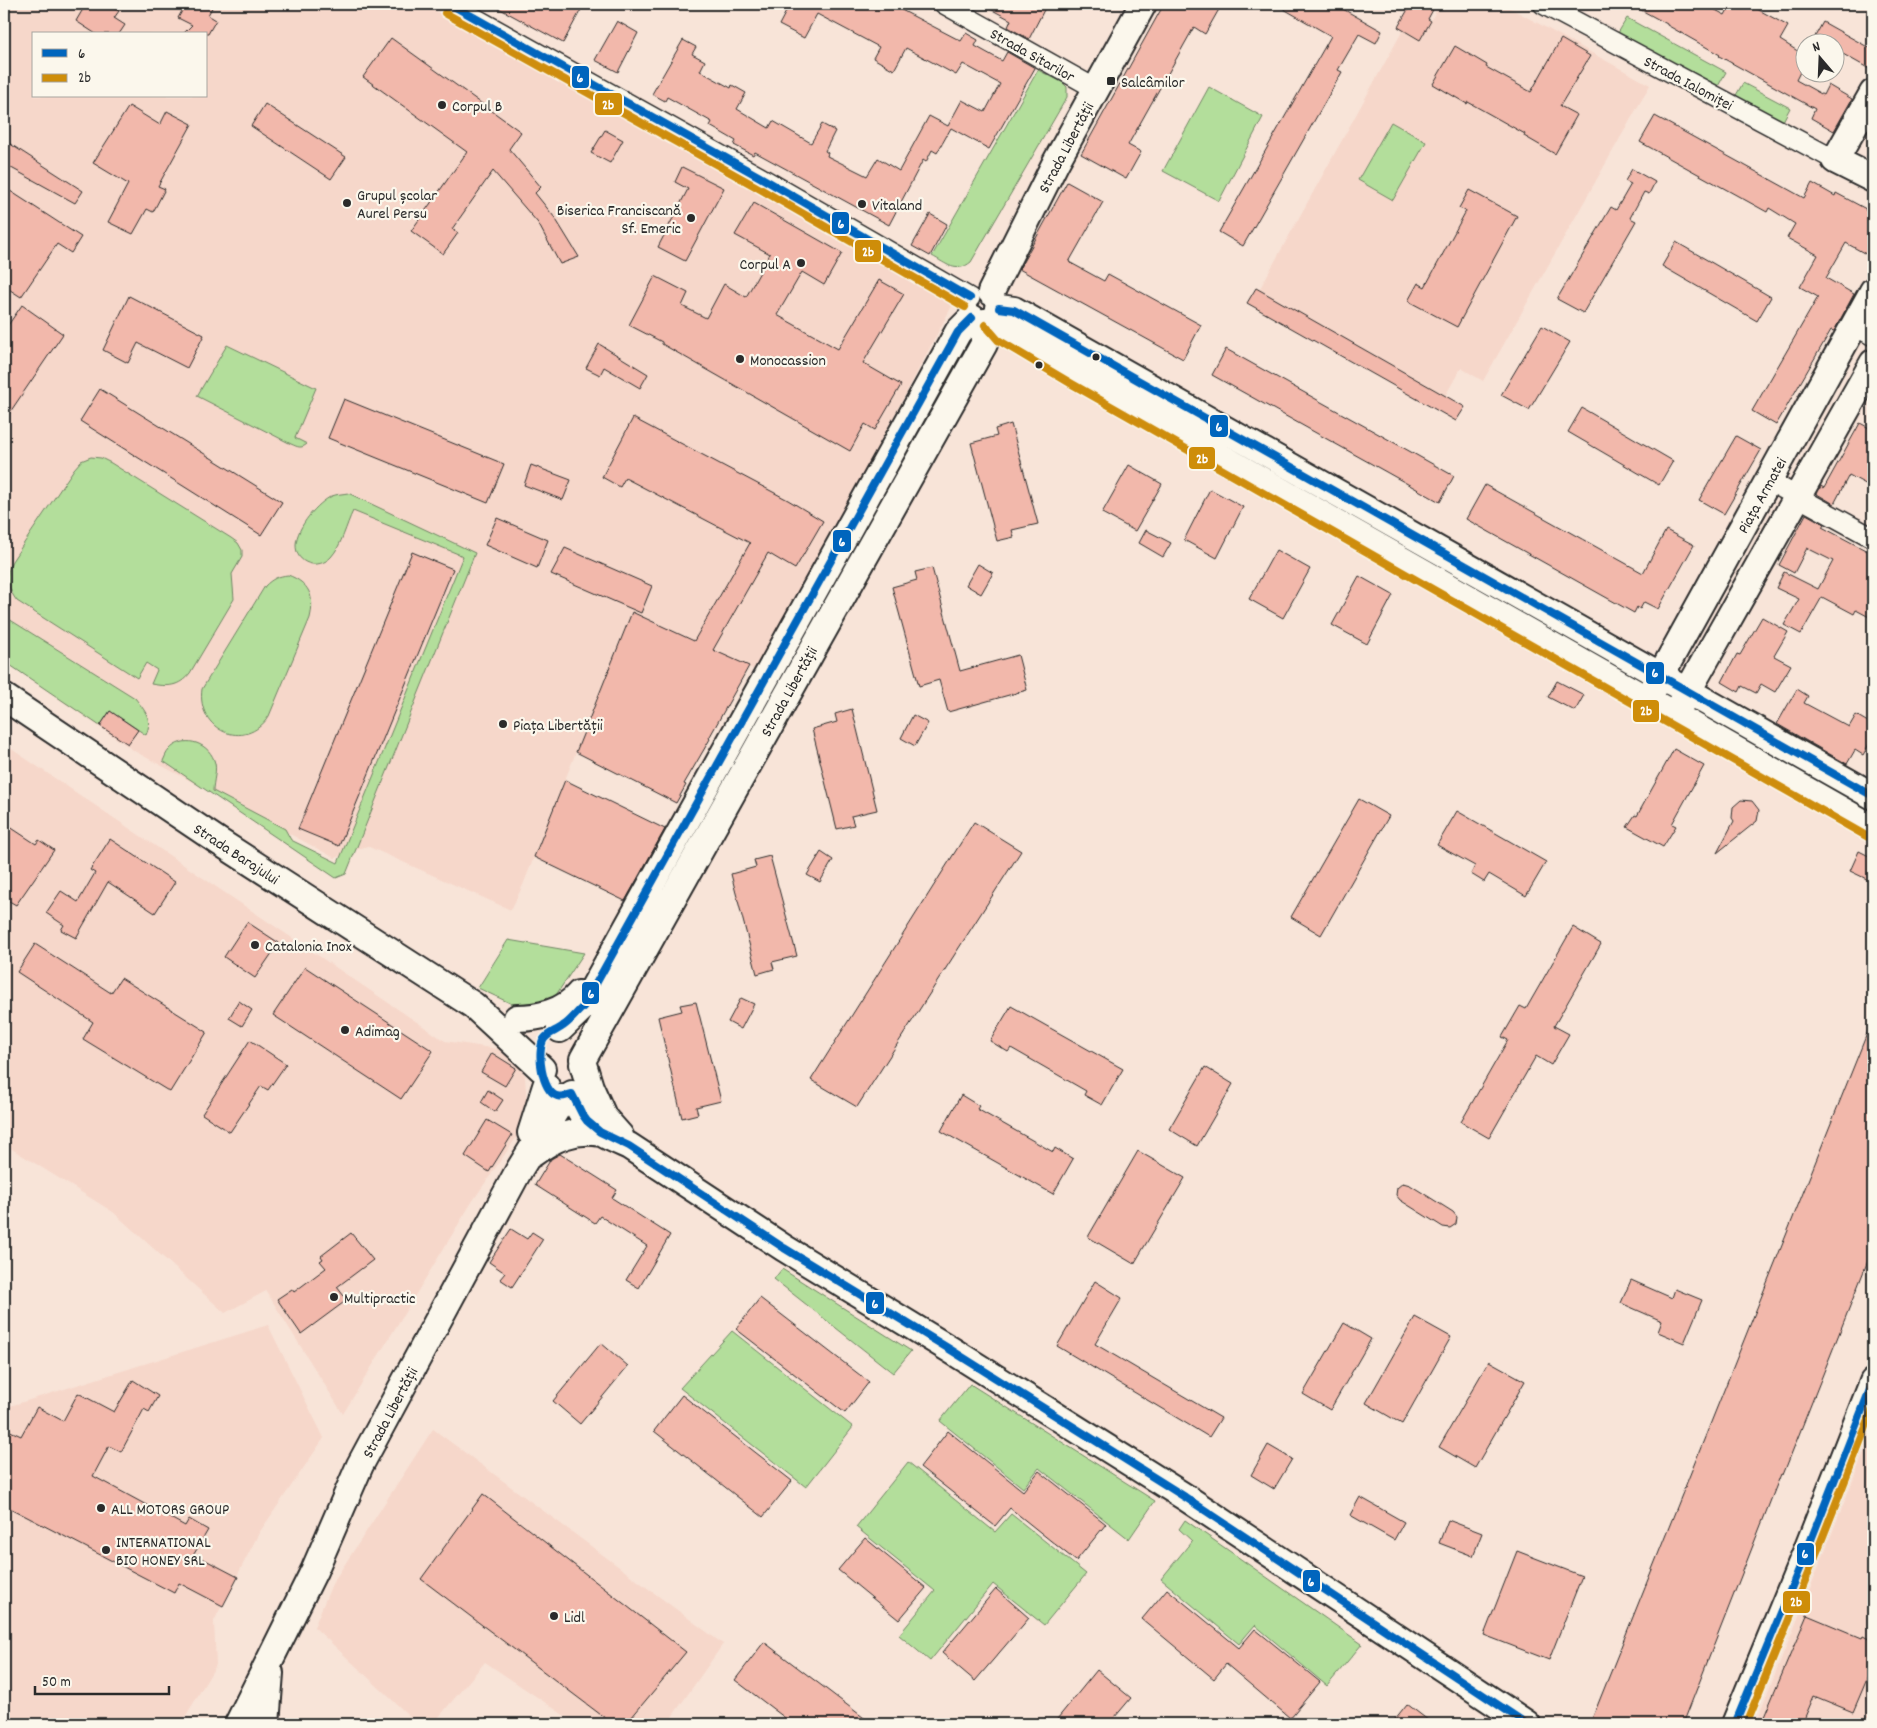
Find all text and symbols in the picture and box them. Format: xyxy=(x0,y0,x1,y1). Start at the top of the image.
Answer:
street label: Strada Sitarilor xyxy=(985,23,1079,89)
legend xyxy=(32,32,208,98)
north arrow xyxy=(1794,32,1844,82)
text: N xyxy=(1810,37,1823,58)
text: 6 xyxy=(78,44,85,66)
street label: Strada Ialomiței xyxy=(1639,51,1737,117)
line badge: 6 xyxy=(571,65,590,89)
text: 2b xyxy=(78,68,91,90)
text: 6 xyxy=(577,69,584,89)
place label: Salcâmilor xyxy=(1121,72,1185,95)
marker: Salcâmilor xyxy=(1105,75,1117,87)
line badge: 2b xyxy=(594,92,623,116)
place label: Corpul B xyxy=(452,96,502,119)
text: 2b xyxy=(602,96,614,116)
marker: Corpul B xyxy=(436,99,448,111)
street label: Strada Libertății xyxy=(1034,99,1101,198)
place label: Grupul școlar Aurel Persu xyxy=(357,185,437,226)
place label: Vitaland xyxy=(872,195,922,218)
marker: Grupul școlar Aurel Persu xyxy=(341,197,353,209)
marker: Vitaland xyxy=(856,198,868,210)
place label: Biserica Franciscană Sf. Emeric xyxy=(557,200,681,241)
line badge: 6 xyxy=(831,211,850,235)
marker: Biserica Franciscană Sf. Emeric xyxy=(685,212,697,224)
text: 6 xyxy=(838,215,845,235)
line badge: 2b xyxy=(854,239,882,263)
text: 2b xyxy=(862,243,874,263)
place label: Corpul A xyxy=(740,254,791,277)
marker: Corpul A xyxy=(795,257,807,269)
place label: Monocassion xyxy=(750,350,826,373)
unlabelled marker xyxy=(1091,352,1101,362)
marker: Monocassion xyxy=(734,353,746,365)
unlabelled marker xyxy=(1034,360,1044,370)
line badge: 6 xyxy=(1209,414,1229,438)
text: 6 xyxy=(1216,418,1223,438)
line badge: 2b xyxy=(1188,446,1216,470)
text: 2b xyxy=(1196,450,1208,470)
street label: Piața Armatei xyxy=(1733,454,1794,538)
line badge: 6 xyxy=(832,529,852,553)
text: 6 xyxy=(839,533,846,553)
street label: Strada Libertății xyxy=(756,643,825,742)
line badge: 6 xyxy=(1645,661,1665,685)
text: 6 xyxy=(1652,664,1659,684)
line badge: 2b xyxy=(1632,699,1660,723)
text: 2b xyxy=(1640,702,1652,722)
place label: Piața Libertății xyxy=(513,715,603,738)
marker: Piața Libertății xyxy=(497,718,509,730)
street label: Strada Barajului xyxy=(188,819,283,892)
place label: Catalonia Inox xyxy=(265,936,352,959)
marker: Catalonia Inox xyxy=(249,939,261,951)
line badge: 6 xyxy=(581,981,600,1005)
text: 6 xyxy=(588,985,595,1005)
place label: Adimag xyxy=(355,1021,400,1044)
marker: Adimag xyxy=(339,1024,351,1036)
place label: Multipractic xyxy=(344,1288,415,1311)
marker: Multipractic xyxy=(328,1291,340,1303)
line badge: 6 xyxy=(865,1291,885,1315)
text: 6 xyxy=(872,1295,879,1315)
street label: Strada Libertății xyxy=(358,1364,425,1463)
place label: ALL MOTORS GROUP xyxy=(111,1499,229,1522)
marker: ALL MOTORS GROUP xyxy=(95,1502,107,1514)
place label: INTERNATIONAL BIO HONEY SRL xyxy=(116,1532,211,1573)
line badge: 6 xyxy=(1796,1542,1815,1566)
marker: INTERNATIONAL BIO HONEY SRL xyxy=(100,1544,112,1556)
text: 6 xyxy=(1802,1545,1809,1565)
line badge: 6 xyxy=(1302,1569,1321,1593)
text: 6 xyxy=(1308,1573,1315,1593)
line badge: 2b xyxy=(1782,1590,1811,1614)
text: 2b xyxy=(1790,1593,1802,1613)
place label: Lidl xyxy=(564,1607,585,1630)
marker: Lidl xyxy=(548,1610,560,1622)
scale bar xyxy=(35,1663,169,1695)
text: 50 m xyxy=(42,1672,71,1694)

